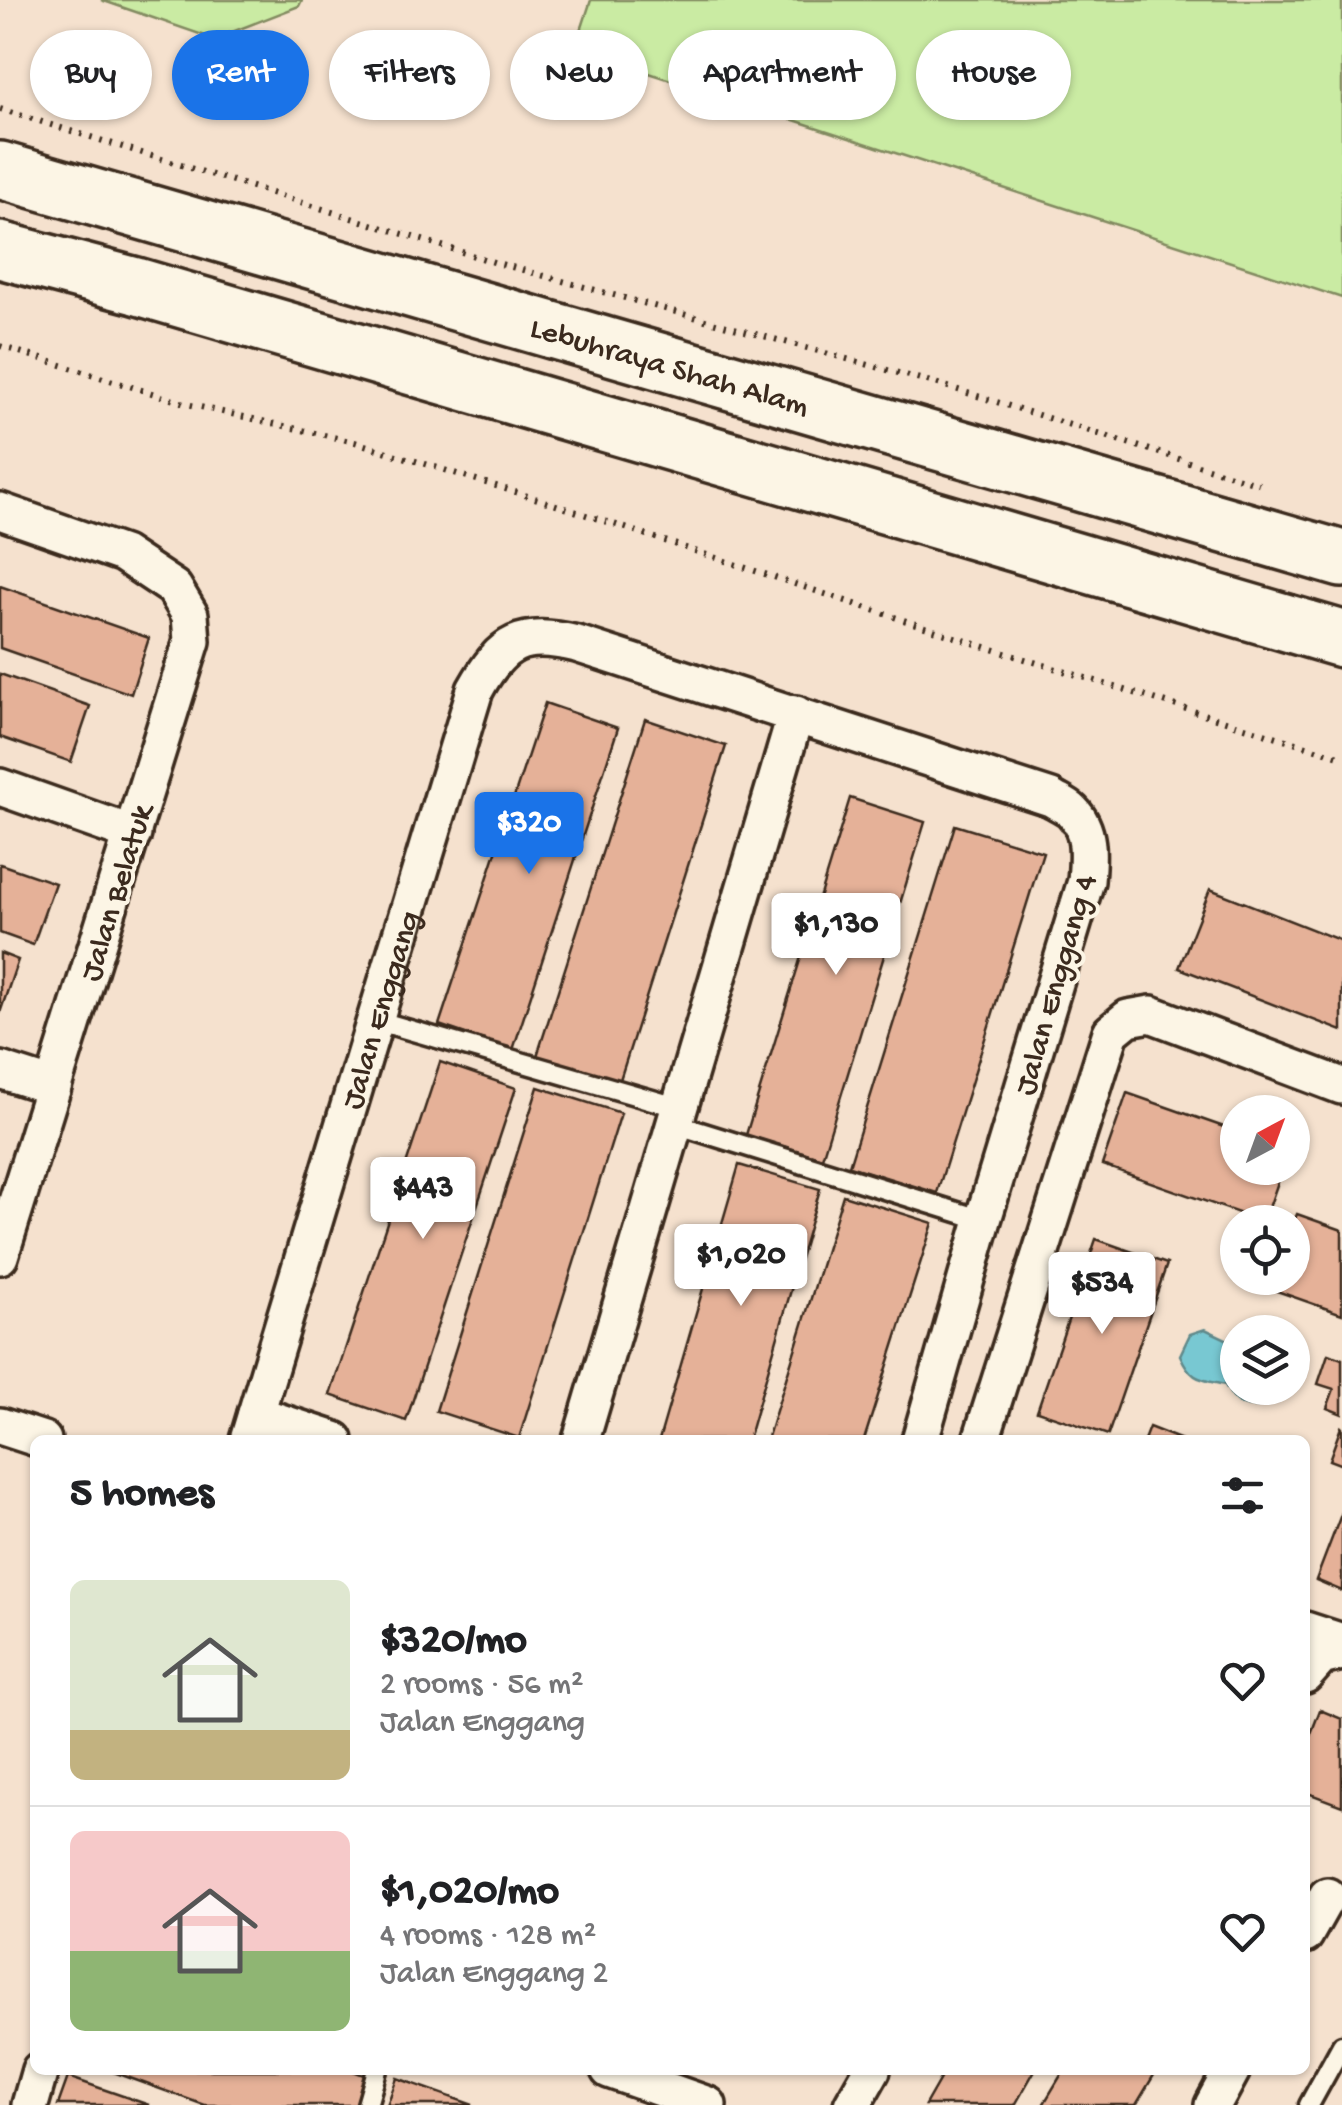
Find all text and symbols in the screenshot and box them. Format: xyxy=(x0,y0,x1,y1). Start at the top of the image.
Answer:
chip: Buy xyxy=(30,30,152,120)
chip: Rent xyxy=(172,30,309,120)
chip: Filters xyxy=(329,30,490,120)
chip: New xyxy=(510,30,648,120)
chip: Apartment xyxy=(668,30,896,120)
chip: House xyxy=(916,30,1071,120)
street label: Lebuhraya Shah Alam xyxy=(525,311,813,428)
pin: $320 xyxy=(470,792,588,877)
street label: Jalan Belatuk xyxy=(74,798,164,986)
text: $320 xyxy=(497,805,561,843)
street label: Jalan Enggang 4 xyxy=(1008,871,1107,1100)
pin: $1,130 xyxy=(755,893,917,978)
text: $1,130 xyxy=(793,906,879,944)
street label: Jalan Enggang xyxy=(335,907,431,1114)
north arrow xyxy=(1220,1095,1310,1185)
map controls xyxy=(1220,1095,1310,1405)
pin: $443 xyxy=(364,1157,482,1242)
text: $443 xyxy=(392,1170,454,1208)
button: locate xyxy=(1220,1205,1310,1295)
pin: $1,020 xyxy=(660,1224,822,1309)
text: $1,020 xyxy=(696,1237,786,1275)
pin: $534 xyxy=(1043,1252,1161,1337)
text: $534 xyxy=(1071,1265,1133,1303)
button: layers xyxy=(1220,1315,1310,1405)
icon: filters xyxy=(1215,1468,1270,1523)
text: 5 homes xyxy=(70,1471,213,1520)
text: $320/mo xyxy=(380,1618,527,1667)
icon: home xyxy=(150,1620,270,1740)
icon: heart xyxy=(1215,1653,1270,1708)
text: 2 rooms · 56 m² xyxy=(380,1667,584,1705)
text: Jalan Enggang xyxy=(380,1705,585,1743)
text: $1,020/mo xyxy=(380,1869,559,1918)
icon: home xyxy=(150,1871,270,1991)
icon: heart xyxy=(1215,1904,1270,1959)
text: 4 rooms · 128 m² xyxy=(380,1918,596,1956)
text: Jalan Enggang 2 xyxy=(380,1956,608,1994)

